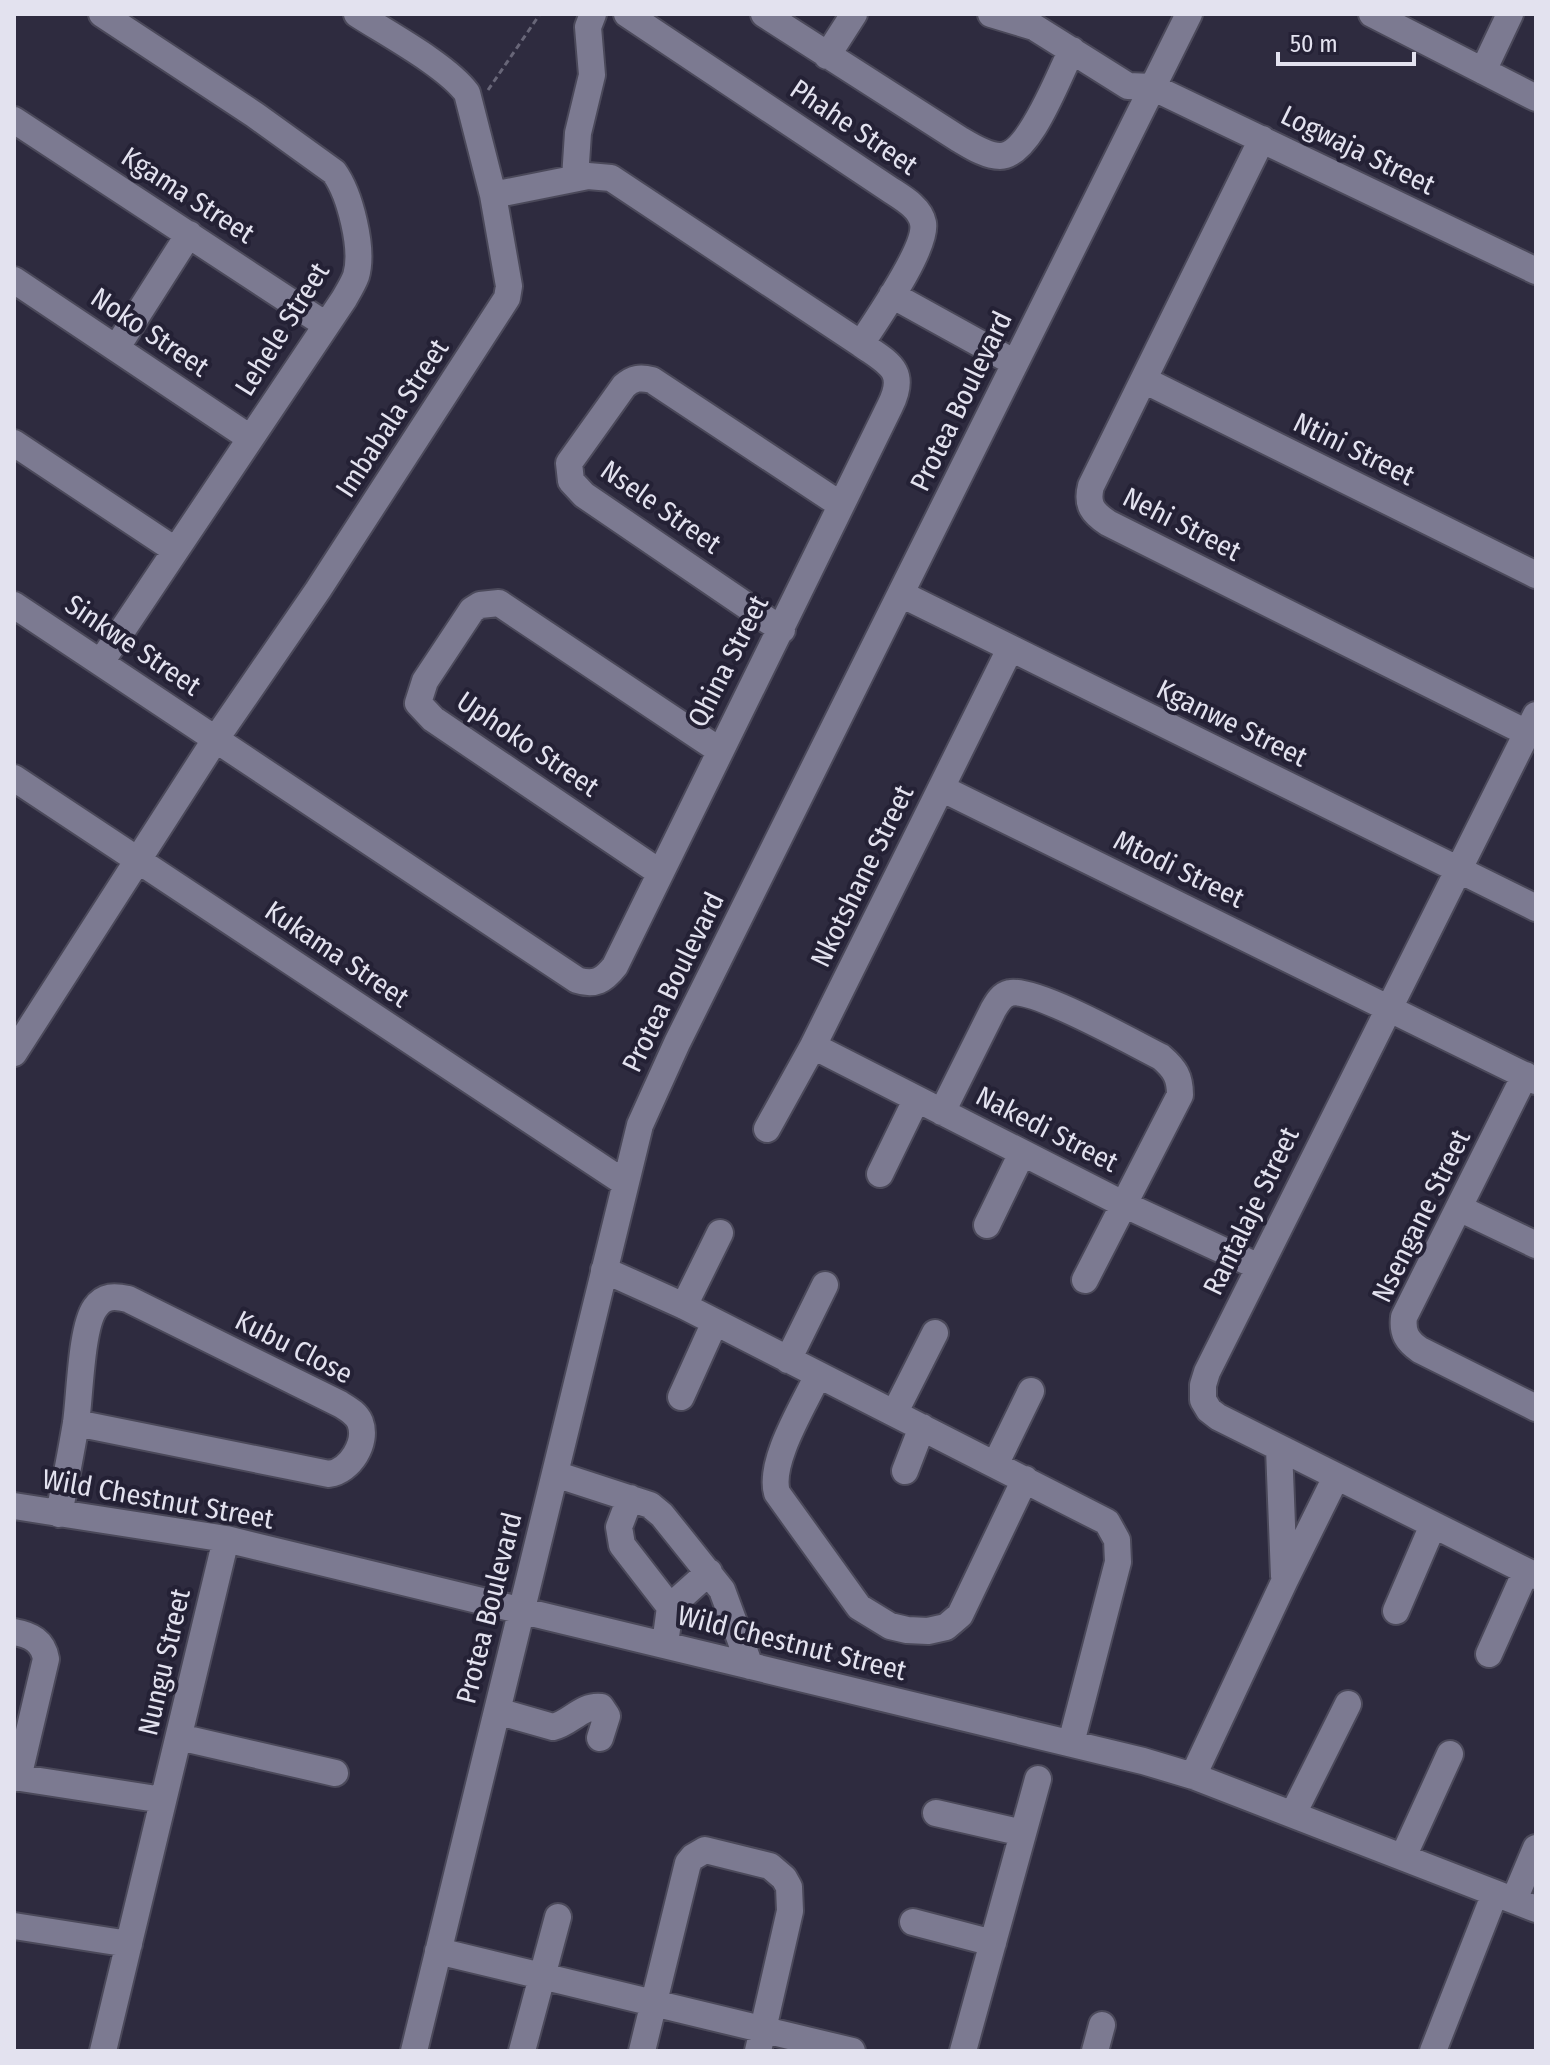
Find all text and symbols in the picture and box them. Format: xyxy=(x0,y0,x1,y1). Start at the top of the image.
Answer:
scale bar xyxy=(1278,16,1414,66)
text: 50 m xyxy=(1290,30,1338,58)
street label: Phahe Street xyxy=(784,72,925,182)
street label: Logwaja Street xyxy=(1276,98,1441,202)
street label: Kgama Street xyxy=(116,140,261,251)
street label: Lehele Street xyxy=(228,256,336,402)
street label: Noko Street xyxy=(85,281,216,384)
street label: Protea Boulevard xyxy=(903,306,1019,496)
street label: Imbabala Street xyxy=(329,332,456,503)
street label: Ntini Street xyxy=(1288,406,1421,493)
street label: Nsele Street xyxy=(594,454,728,561)
street label: Nehi Street xyxy=(1117,480,1247,568)
street label: Sinkwe Street xyxy=(59,588,208,703)
street label: Qhina Street xyxy=(681,589,776,732)
street label: Kganwe Street xyxy=(1151,672,1313,774)
street label: Uphoko Street xyxy=(451,685,606,804)
street label: Nkotshane Street xyxy=(804,779,921,972)
street label: Mtodi Street xyxy=(1108,823,1250,915)
street label: Protea Boulevard xyxy=(615,887,731,1077)
street label: Kukama Street xyxy=(259,894,416,1015)
street label: Nakedi Street xyxy=(971,1079,1124,1179)
street label: Rantalaje Street xyxy=(1196,1121,1306,1300)
street label: Nsengane Street xyxy=(1365,1124,1477,1308)
street label: Kubu Close xyxy=(230,1303,358,1391)
street label: Wild Chestnut Street xyxy=(40,1462,277,1536)
street label: Protea Boulevard xyxy=(449,1509,529,1707)
street label: Nungu Street xyxy=(131,1585,197,1738)
street label: Wild Chestnut Street xyxy=(674,1599,911,1688)

